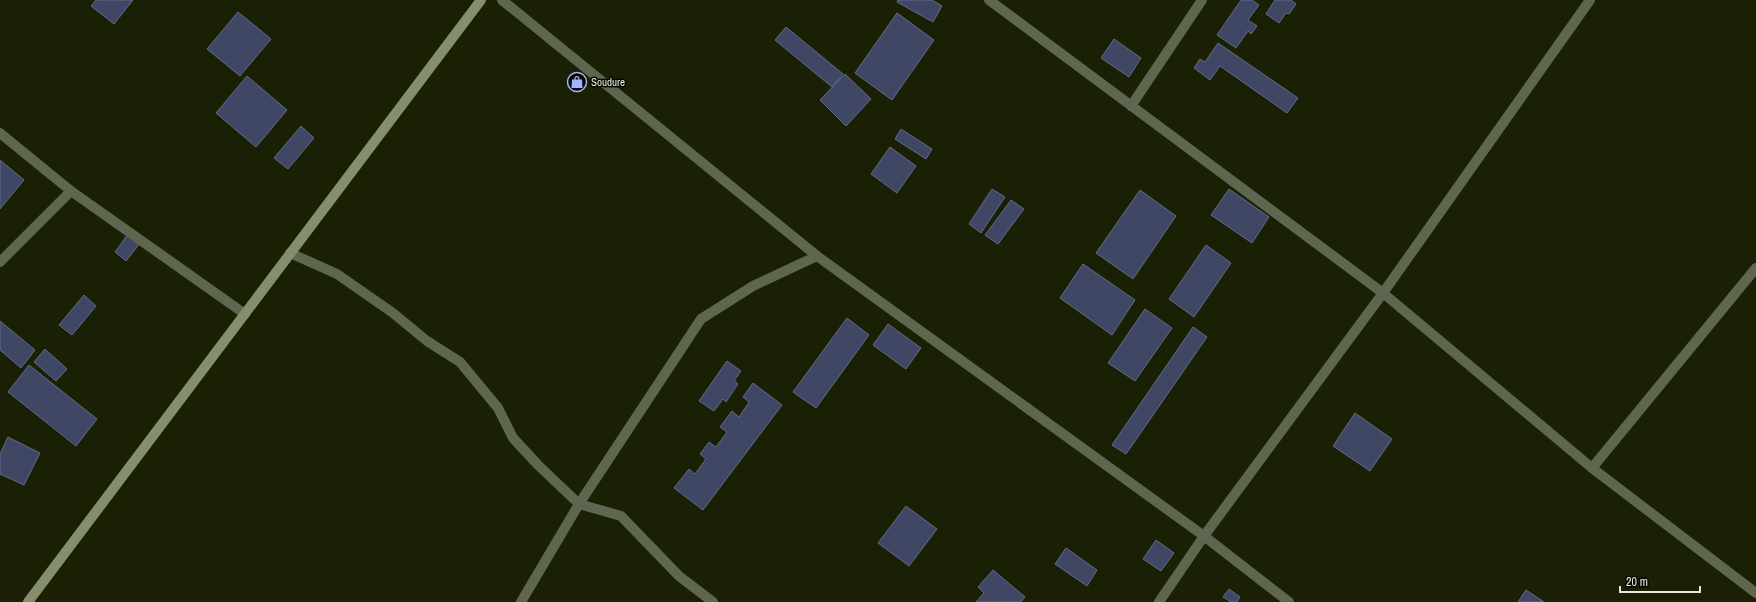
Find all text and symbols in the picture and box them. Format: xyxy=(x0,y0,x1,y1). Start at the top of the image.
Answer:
shop icon: Soudure xyxy=(566,71,588,93)
place label: Soudure xyxy=(591,75,625,89)
scale bar xyxy=(1620,568,1700,594)
text: 20 m xyxy=(1626,574,1648,590)

